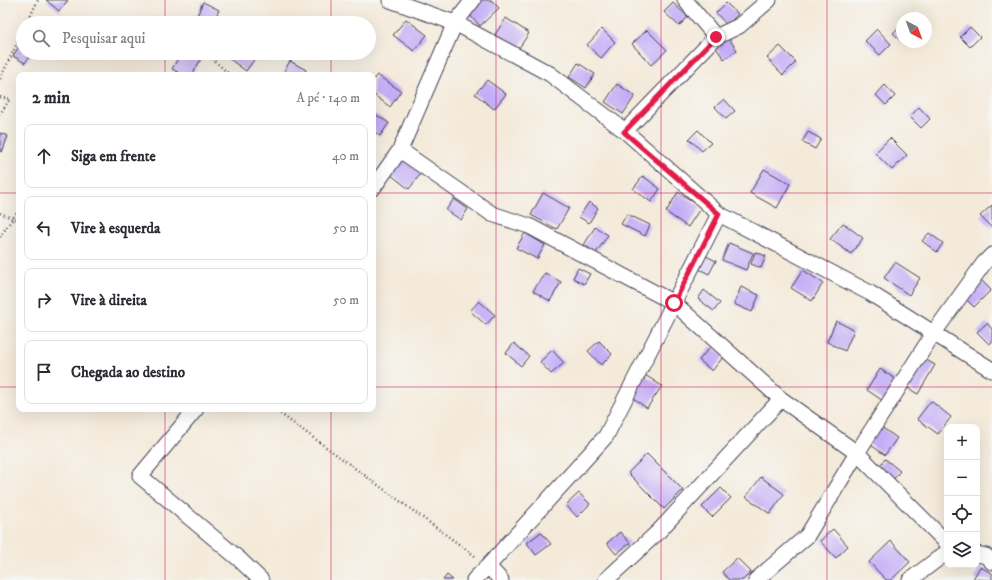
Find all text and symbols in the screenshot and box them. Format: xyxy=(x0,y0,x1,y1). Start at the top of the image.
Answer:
north arrow xyxy=(896,12,932,48)
search box xyxy=(16,16,376,60)
icon: search xyxy=(30,27,52,49)
route end xyxy=(707,28,725,46)
text: Pesquisar aqui xyxy=(62,29,145,48)
text: 2 min xyxy=(32,87,70,109)
text: A pé · 140 m xyxy=(297,90,360,106)
icon: ahead xyxy=(33,145,55,167)
text: Siga em frente xyxy=(71,147,156,166)
text: 40 m xyxy=(332,148,359,164)
icon: left xyxy=(33,217,55,239)
text: Vire à esquerda xyxy=(71,219,160,238)
text: 50 m xyxy=(333,220,359,236)
icon: right xyxy=(33,289,55,311)
text: Vire à direita xyxy=(71,291,147,310)
text: 50 m xyxy=(333,292,359,308)
route start xyxy=(665,294,683,312)
icon: arrive xyxy=(33,361,55,383)
text: Chegada ao destino xyxy=(71,363,185,382)
map controls xyxy=(944,424,980,568)
button: + xyxy=(944,424,980,460)
button: − xyxy=(944,460,980,496)
button: locate xyxy=(944,496,980,532)
button: layers xyxy=(944,532,980,568)

